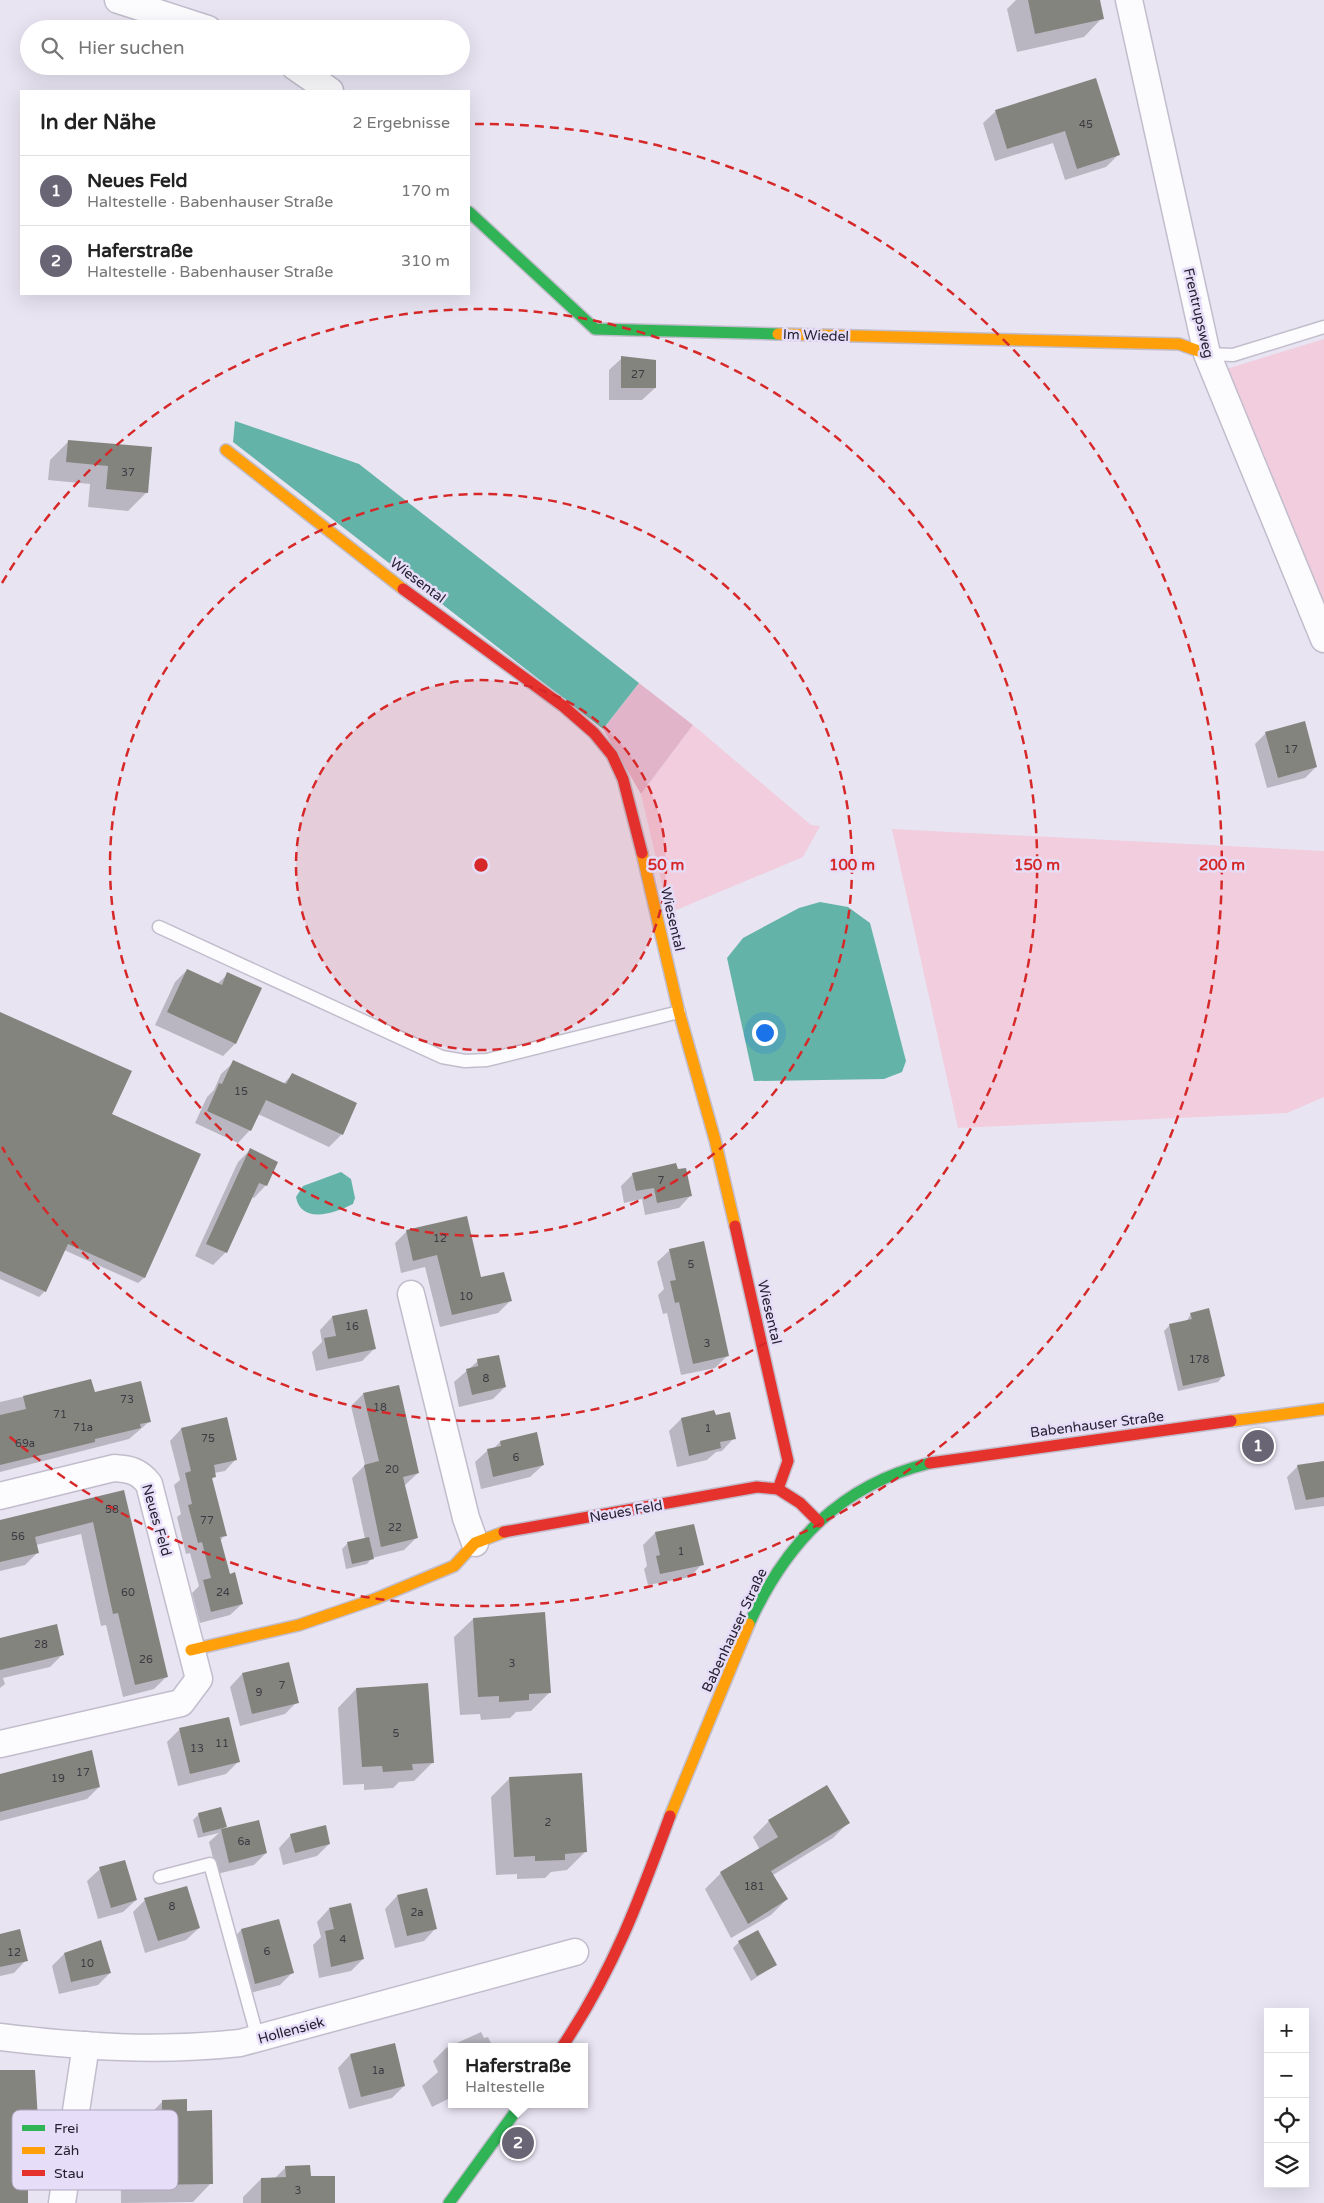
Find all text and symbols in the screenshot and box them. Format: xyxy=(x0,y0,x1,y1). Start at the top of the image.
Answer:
search box xyxy=(20,20,470,75)
icon: search xyxy=(38,34,66,62)
text: Hier suchen xyxy=(78,37,185,59)
text: In der Nähe xyxy=(40,110,156,135)
text: 2 Ergebnisse xyxy=(352,113,450,133)
house number: 45 xyxy=(1079,118,1093,131)
text: Neues Feld xyxy=(87,170,187,192)
text: 1 xyxy=(51,181,61,201)
text: 170 m xyxy=(401,181,450,201)
text: Haltestelle · Babenhauser Straße xyxy=(87,192,333,212)
text: Haferstraße xyxy=(87,240,193,262)
text: 2 xyxy=(51,251,61,271)
text: 310 m xyxy=(401,251,450,271)
text: Haltestelle · Babenhauser Straße xyxy=(87,262,333,282)
street label: Frentrupsweg xyxy=(1180,266,1217,360)
street label: Im Wiedel xyxy=(783,326,849,345)
house number: 27 xyxy=(631,368,645,381)
house number: 37 xyxy=(121,466,135,479)
street label: Wiesental xyxy=(387,554,449,607)
house number: 17 xyxy=(1284,743,1298,756)
centre of rings xyxy=(472,856,490,874)
text: 50 m xyxy=(648,856,684,874)
text: 100 m xyxy=(829,856,875,874)
text: 150 m xyxy=(1014,856,1060,874)
text: 200 m xyxy=(1199,856,1245,874)
street label: Wiesental xyxy=(657,885,688,953)
your location xyxy=(752,1020,778,1046)
house number: 15 xyxy=(234,1085,248,1098)
house number: 7 xyxy=(658,1174,665,1187)
house number: 12 xyxy=(433,1232,447,1245)
house number: 5 xyxy=(688,1258,695,1271)
street label: Wiesental xyxy=(754,1278,785,1346)
house number: 10 xyxy=(459,1290,473,1303)
house number: 16 xyxy=(345,1320,359,1333)
house number: 3 xyxy=(704,1337,711,1350)
house number: 178 xyxy=(1189,1353,1209,1366)
house number: 8 xyxy=(483,1372,490,1385)
house number: 73 xyxy=(120,1393,134,1406)
house number: 18 xyxy=(373,1401,387,1414)
house number: 71 xyxy=(53,1408,67,1421)
street label: Babenhauser Straße xyxy=(1029,1408,1165,1441)
house number: 71a xyxy=(73,1421,93,1434)
house number: 1 xyxy=(705,1422,711,1435)
pin: 1 xyxy=(1242,1427,1274,1465)
house number: 75 xyxy=(201,1432,215,1445)
house number: 69a xyxy=(15,1437,35,1450)
house number: 6 xyxy=(513,1451,520,1464)
house number: 20 xyxy=(385,1463,399,1476)
street label: Neues Feld xyxy=(138,1482,175,1558)
street label: Neues Feld xyxy=(588,1497,664,1526)
house number: 58 xyxy=(105,1503,119,1516)
house number: 77 xyxy=(200,1514,214,1527)
house number: 22 xyxy=(388,1521,402,1534)
house number: 56 xyxy=(11,1530,25,1543)
house number: 1 xyxy=(678,1545,684,1558)
street label: Babenhauser Straße xyxy=(698,1566,771,1695)
house number: 60 xyxy=(121,1586,135,1599)
house number: 24 xyxy=(216,1586,230,1599)
house number: 28 xyxy=(34,1638,48,1651)
house number: 26 xyxy=(139,1653,153,1666)
house number: 3 xyxy=(509,1657,516,1670)
house number: 7 xyxy=(279,1679,286,1692)
house number: 9 xyxy=(256,1686,263,1699)
house number: 5 xyxy=(393,1727,400,1740)
house number: 11 xyxy=(215,1737,229,1750)
house number: 13 xyxy=(190,1742,204,1755)
house number: 17 xyxy=(76,1766,90,1779)
house number: 19 xyxy=(51,1772,65,1785)
house number: 2 xyxy=(545,1816,552,1829)
house number: 6a xyxy=(237,1835,251,1848)
house number: 181 xyxy=(744,1880,764,1893)
house number: 8 xyxy=(169,1900,176,1913)
house number: 2a xyxy=(410,1906,424,1919)
house number: 4 xyxy=(340,1933,347,1946)
house number: 6 xyxy=(264,1945,271,1958)
house number: 12 xyxy=(7,1946,21,1959)
house number: 10 xyxy=(80,1957,94,1970)
map controls xyxy=(1264,2008,1309,2188)
button: + xyxy=(1264,2008,1309,2053)
street label: Hollensiek xyxy=(256,2013,327,2048)
popup xyxy=(448,2043,588,2108)
button: − xyxy=(1264,2053,1309,2098)
text: Haferstraße xyxy=(465,2055,571,2077)
house number: 1a xyxy=(371,2064,385,2077)
text: Haltestelle xyxy=(465,2077,545,2097)
button: locate xyxy=(1264,2098,1309,2143)
legend xyxy=(12,2110,178,2190)
text: Frei xyxy=(54,2120,79,2137)
pin: 2 xyxy=(502,2124,534,2162)
text: Zäh xyxy=(54,2142,79,2159)
button: layers xyxy=(1264,2143,1309,2188)
text: Stau xyxy=(54,2165,84,2182)
house number: 3 xyxy=(295,2184,302,2197)

